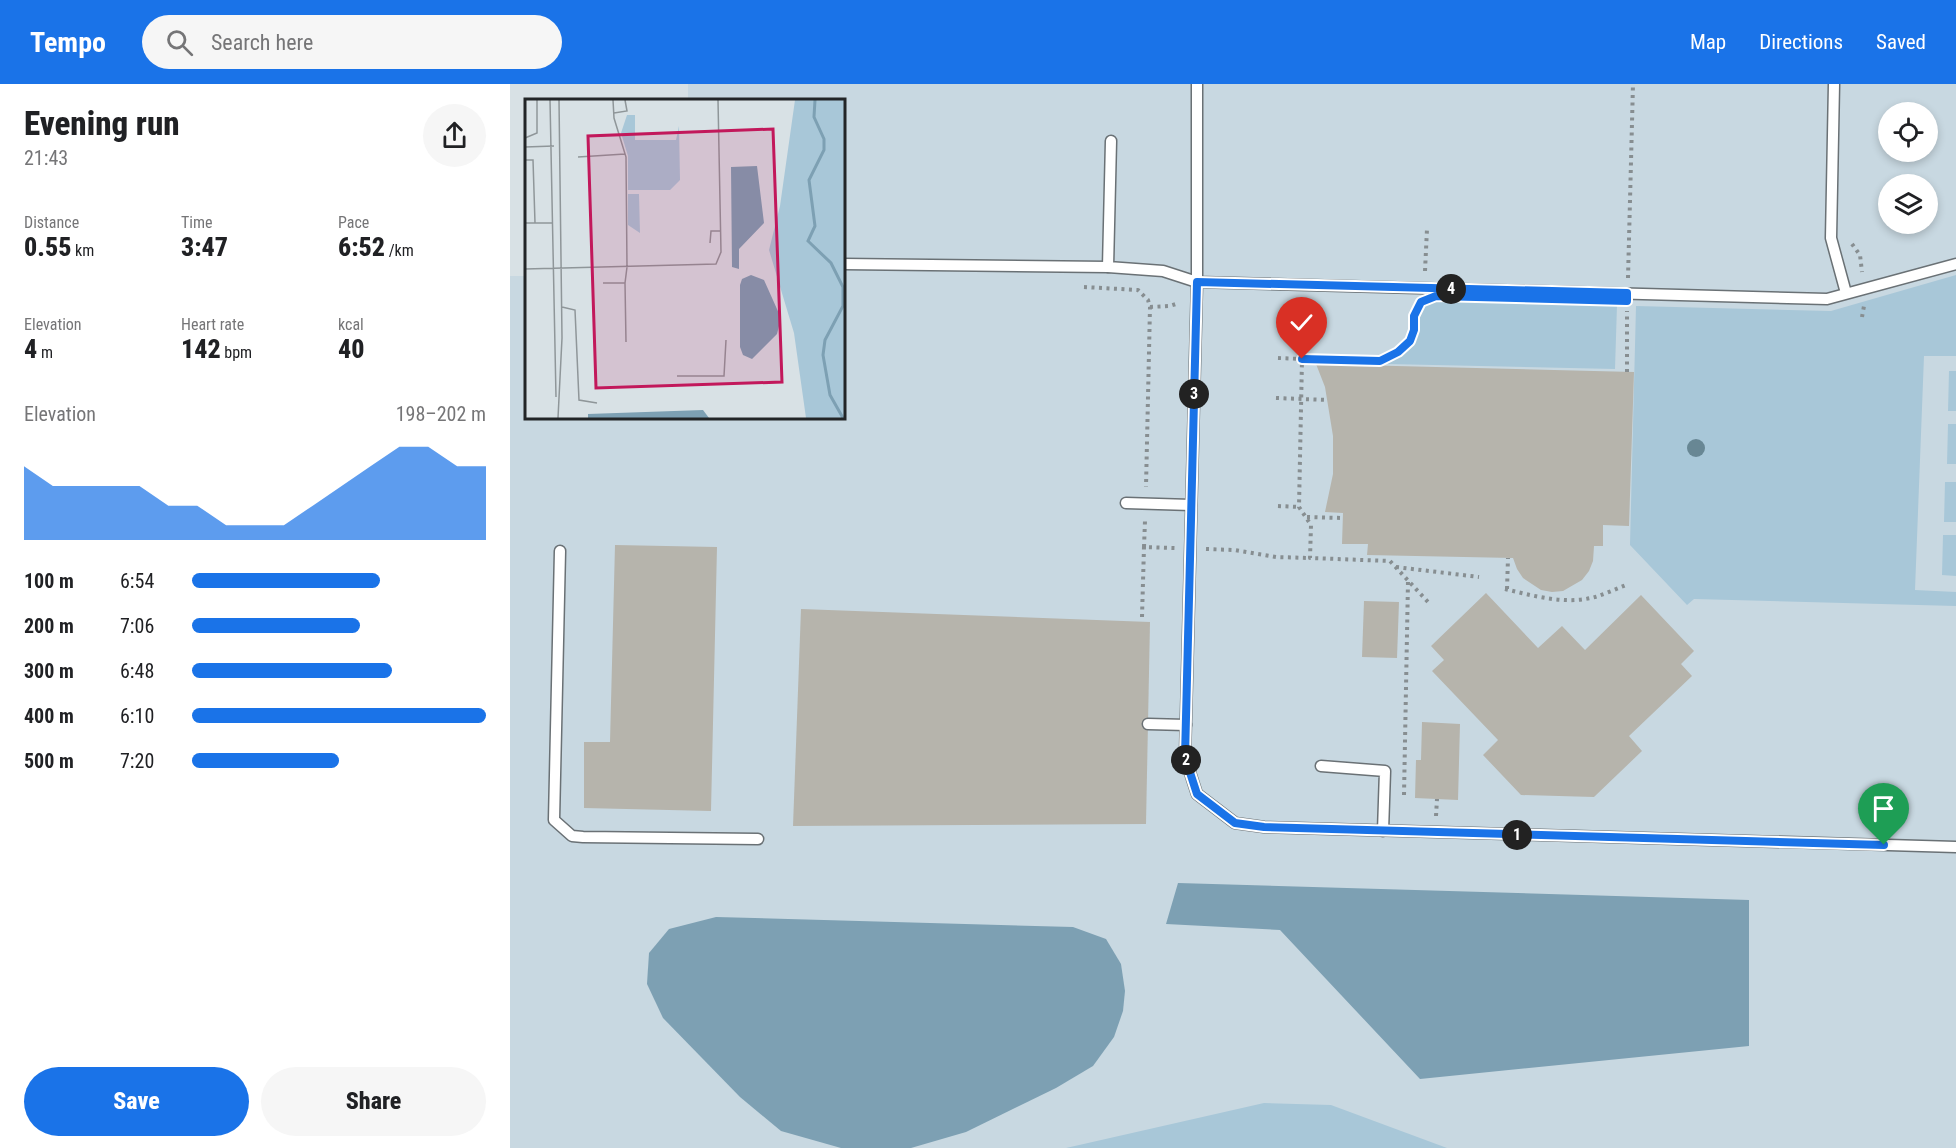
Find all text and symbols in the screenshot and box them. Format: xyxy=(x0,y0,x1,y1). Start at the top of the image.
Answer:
search box xyxy=(142,15,562,69)
text: Tempo xyxy=(30,26,106,59)
icon: search xyxy=(163,26,196,59)
text: Search here xyxy=(211,30,313,55)
text: Map xyxy=(1690,30,1726,54)
text: Directions xyxy=(1759,30,1843,54)
text: Saved xyxy=(1876,30,1926,54)
inset map xyxy=(525,99,844,418)
map controls xyxy=(1878,102,1938,234)
button: locate xyxy=(1878,102,1938,162)
text: Evening run xyxy=(24,104,180,143)
button: share xyxy=(423,104,486,167)
text: 21:43 xyxy=(24,146,68,170)
button: layers xyxy=(1878,174,1938,234)
text: Distance xyxy=(24,213,79,232)
text: Time xyxy=(181,213,213,232)
text: Pace xyxy=(338,213,369,232)
text: 0.55 xyxy=(24,232,71,262)
text: 3:47 xyxy=(181,232,228,262)
text: 6:52 xyxy=(338,232,385,262)
text: km xyxy=(71,241,94,260)
text: /km xyxy=(385,241,414,260)
pin: 4 xyxy=(1436,274,1466,304)
text: 4 xyxy=(1447,279,1455,298)
pin xyxy=(1276,297,1327,359)
icon: check xyxy=(1285,306,1318,339)
text: Elevation xyxy=(24,315,82,334)
text: Heart rate xyxy=(181,315,244,334)
text: kcal xyxy=(338,315,364,334)
text: 4 xyxy=(24,334,37,364)
text: 142 xyxy=(181,334,221,364)
text: 40 xyxy=(338,334,364,364)
text: m xyxy=(37,343,53,362)
text: bpm xyxy=(221,343,252,362)
pin: 3 xyxy=(1179,379,1209,409)
text: 3 xyxy=(1190,384,1198,403)
text: Elevation xyxy=(24,402,96,426)
text: 198–202 m xyxy=(396,402,486,426)
text: 100 m xyxy=(24,569,74,593)
text: 6:54 xyxy=(120,569,154,593)
text: 200 m xyxy=(24,614,74,638)
text: 7:06 xyxy=(120,614,154,638)
text: 300 m xyxy=(24,659,74,683)
text: 6:48 xyxy=(120,659,154,683)
text: 400 m xyxy=(24,704,74,728)
text: 6:10 xyxy=(120,704,154,728)
pin: 2 xyxy=(1171,745,1201,775)
text: 500 m xyxy=(24,749,74,773)
text: 7:20 xyxy=(120,749,154,773)
text: 2 xyxy=(1182,750,1190,769)
pin xyxy=(1858,783,1909,845)
icon: arrive xyxy=(1867,792,1900,825)
pin: 1 xyxy=(1502,820,1532,850)
text: 1 xyxy=(1513,825,1521,844)
button: Save xyxy=(24,1067,249,1136)
button: Share xyxy=(261,1067,486,1136)

